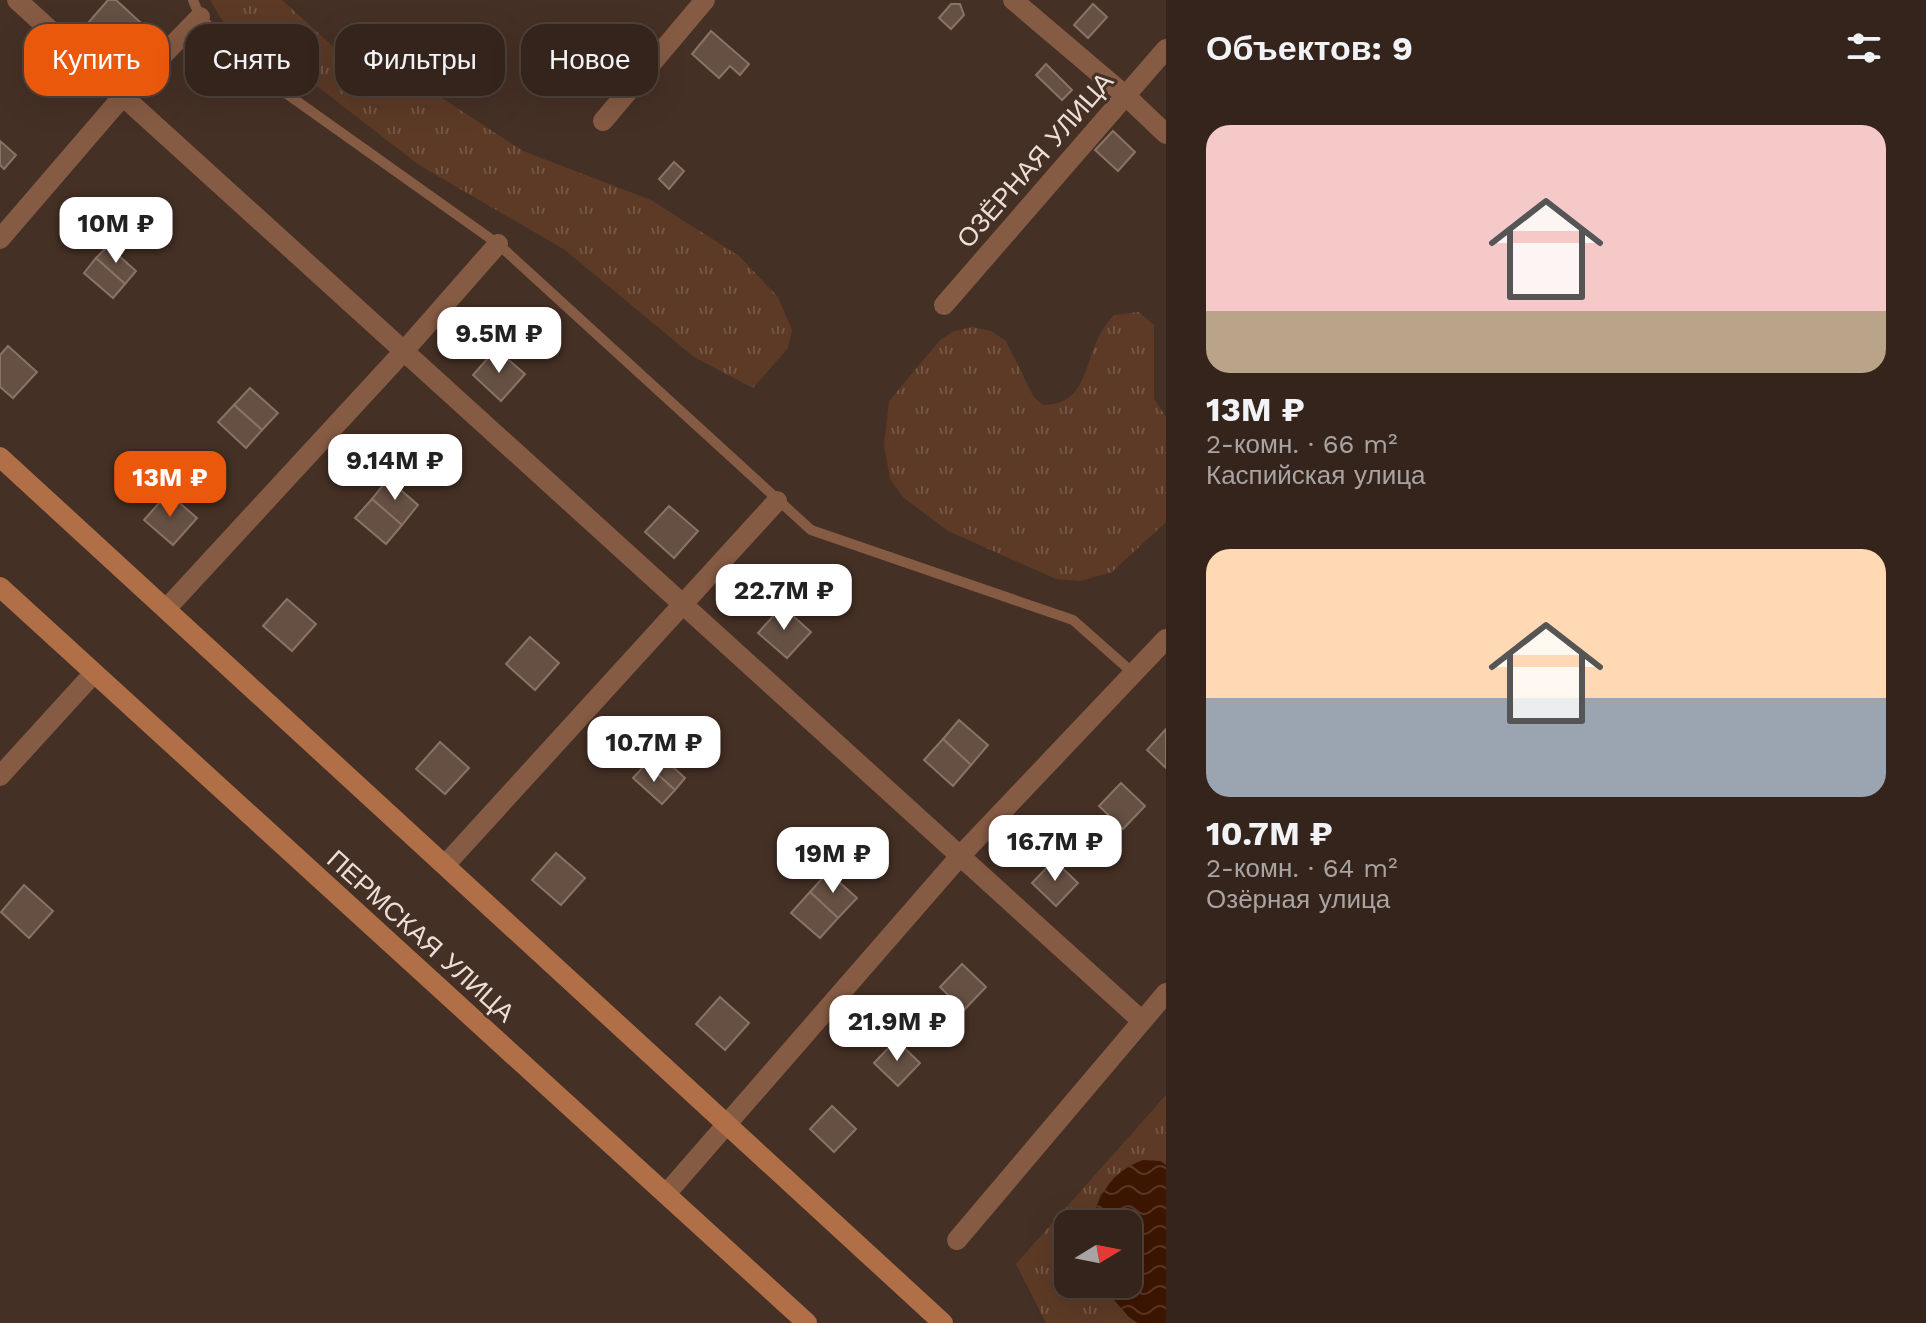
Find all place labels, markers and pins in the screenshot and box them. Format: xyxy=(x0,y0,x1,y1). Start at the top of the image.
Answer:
pin: 10M ₽ xyxy=(60,197,172,265)
pin: 9.5M ₽ xyxy=(434,307,564,375)
pin: 9.14M ₽ xyxy=(321,434,469,502)
pin: 13M ₽ xyxy=(114,451,226,519)
pin: 22.7M ₽ xyxy=(710,564,858,632)
pin: 10.7M ₽ xyxy=(580,716,728,784)
pin: 16.7M ₽ xyxy=(981,815,1129,883)
pin: 19M ₽ xyxy=(777,827,889,895)
pin: 21.9M ₽ xyxy=(823,995,971,1063)

